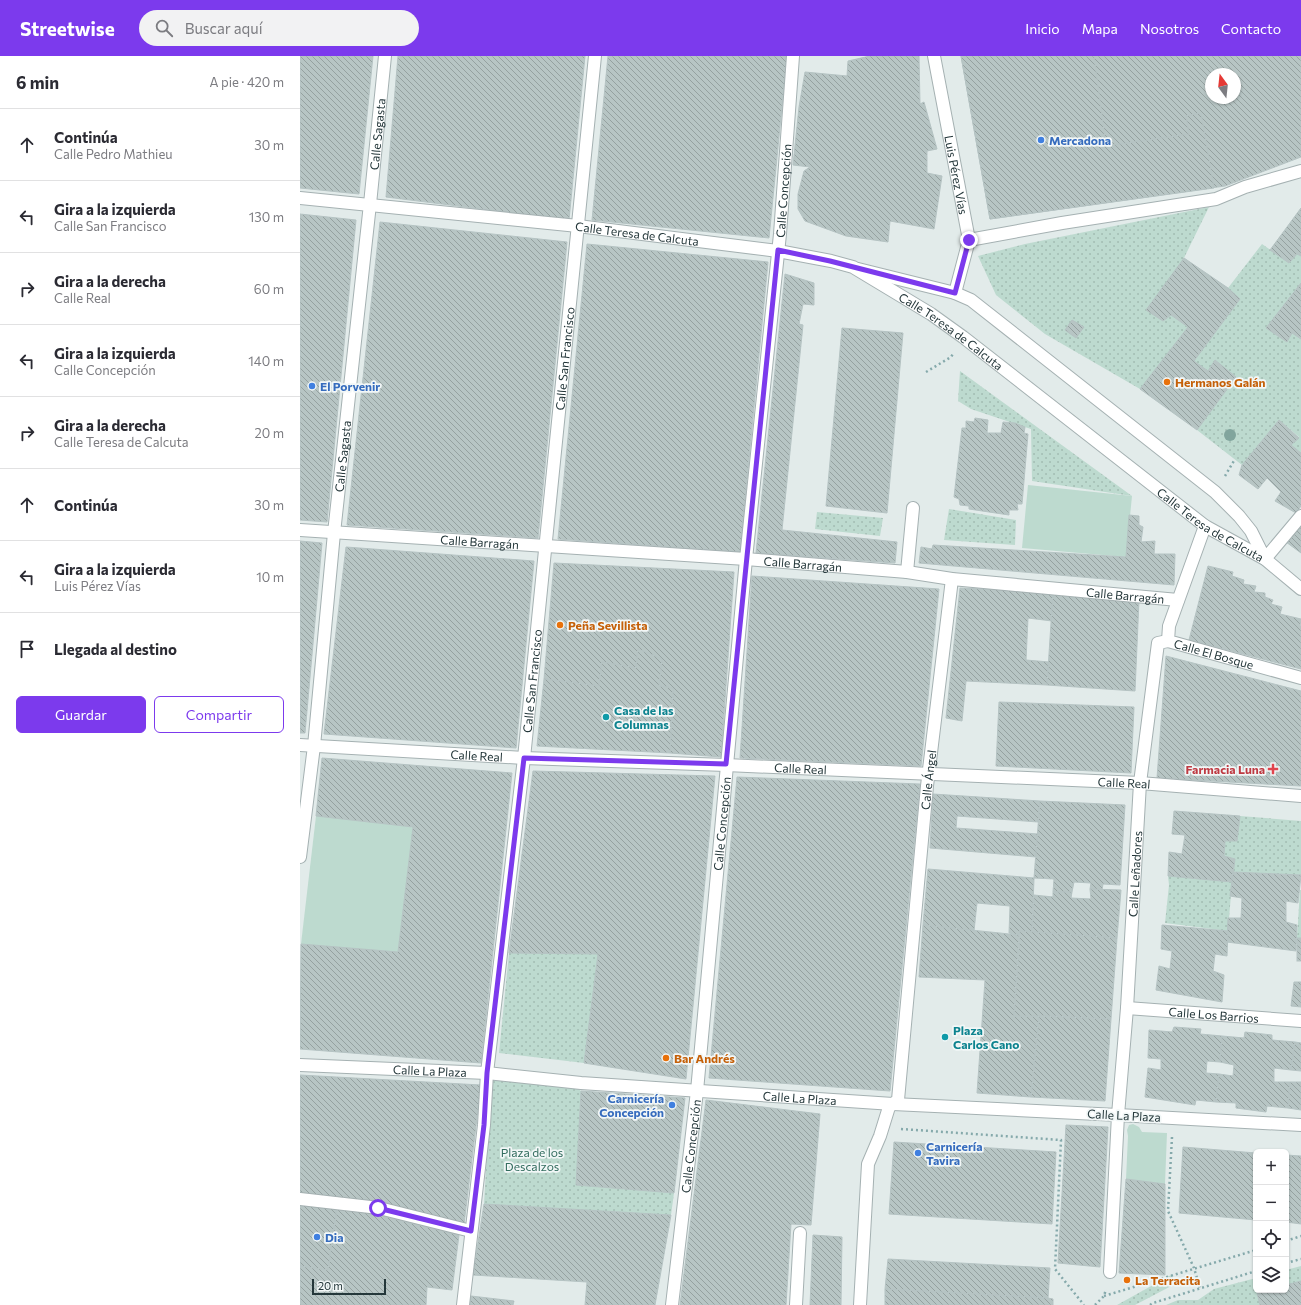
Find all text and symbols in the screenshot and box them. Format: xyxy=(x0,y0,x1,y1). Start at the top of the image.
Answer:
search box xyxy=(139,10,419,46)
text: Streetwise xyxy=(20,17,115,40)
icon: search xyxy=(153,17,175,39)
text: Buscar aquí xyxy=(185,19,263,37)
text: Inicio xyxy=(1025,20,1060,37)
text: Mapa xyxy=(1082,20,1118,37)
text: Nosotros xyxy=(1140,20,1199,37)
text: Contacto xyxy=(1221,20,1281,37)
north arrow xyxy=(1205,68,1241,104)
text: 6 min xyxy=(16,72,59,93)
text: A pie · 420 m xyxy=(210,74,284,90)
street label: Calle Sagasta xyxy=(366,98,388,171)
text: Continúa xyxy=(54,128,118,146)
place label: Mercadona xyxy=(1049,133,1111,147)
icon: ahead xyxy=(16,134,38,156)
street label: Luis Pérez Vías xyxy=(942,134,971,216)
marker: Mercadona xyxy=(1036,135,1046,145)
text: 30 m xyxy=(254,137,284,153)
street label: Calle Concepción xyxy=(773,143,794,238)
text: Calle Pedro Mathieu xyxy=(54,146,173,162)
text: Gira a la izquierda xyxy=(54,200,176,218)
icon: left xyxy=(16,206,38,228)
text: 130 m xyxy=(249,209,284,225)
text: Calle San Francisco xyxy=(54,218,166,234)
street label: Calle Teresa de Calcuta xyxy=(575,219,700,248)
route end xyxy=(960,231,978,249)
text: Gira a la derecha xyxy=(54,272,166,290)
icon: right xyxy=(16,278,38,300)
text: 60 m xyxy=(254,281,284,297)
street label: Calle Teresa de Calcuta xyxy=(897,289,1006,373)
text: Calle Real xyxy=(54,290,111,306)
street label: Calle San Francisco xyxy=(552,306,577,411)
text: Gira a la izquierda xyxy=(54,344,176,362)
icon: left xyxy=(16,350,38,372)
text: 140 m xyxy=(248,353,284,369)
text: Calle Concepción xyxy=(54,362,156,378)
place label: Hermanos Galán xyxy=(1175,375,1266,389)
marker: Hermanos Galán xyxy=(1162,377,1172,387)
place label: El Porvenir xyxy=(320,379,380,393)
marker: El Porvenir xyxy=(307,381,317,391)
text: Gira a la derecha xyxy=(54,416,166,434)
street label: Calle Sagasta xyxy=(332,420,353,493)
icon: right xyxy=(16,422,38,444)
text: 20 m xyxy=(255,425,284,441)
text: Calle Teresa de Calcuta xyxy=(54,434,189,450)
street label: Calle Teresa de Calcuta xyxy=(1155,485,1266,564)
icon: ahead xyxy=(16,494,38,516)
text: Continúa xyxy=(54,496,118,514)
text: 30 m xyxy=(254,497,284,513)
street label: Calle Barragán xyxy=(440,532,519,551)
street label: Calle Barragán xyxy=(763,553,843,574)
text: Gira a la izquierda xyxy=(54,560,176,578)
icon: left xyxy=(16,566,38,588)
text: 10 m xyxy=(256,569,284,585)
text: Luis Pérez Vías xyxy=(54,578,141,594)
street label: Calle Barragán xyxy=(1085,584,1165,606)
place label: Peña Sevillista xyxy=(568,618,647,632)
marker: Peña Sevillista xyxy=(555,620,565,630)
street label: Calle San Francisco xyxy=(520,628,544,733)
street label: Calle El Bosque xyxy=(1172,636,1255,672)
icon: arrive xyxy=(16,638,38,660)
text: Llegada al destino xyxy=(54,640,177,658)
button: Guardar xyxy=(16,696,146,733)
button: Compartir xyxy=(154,696,284,733)
place label: Casa de las Columnas xyxy=(614,703,674,731)
marker: Casa de las Columnas xyxy=(601,712,611,722)
street label: Calle Real xyxy=(450,747,503,764)
street label: Calle Ángel xyxy=(918,749,938,810)
street label: Calle Real xyxy=(774,760,827,776)
place label: Farmacia Luna xyxy=(1185,762,1265,776)
marker: Farmacia Luna xyxy=(1268,764,1278,774)
street label: Calle Real xyxy=(1098,774,1151,791)
street label: Calle Concepción xyxy=(710,776,733,871)
street label: Calle Leñadores xyxy=(1125,830,1144,917)
street label: Calle Los Barrios xyxy=(1168,1004,1259,1025)
place label: Plaza Carlos Cano xyxy=(953,1023,1019,1051)
marker: Plaza Carlos Cano xyxy=(940,1032,950,1042)
place label: Bar Andrés xyxy=(674,1051,735,1065)
marker: Bar Andrés xyxy=(661,1053,671,1063)
street label: Calle La Plaza xyxy=(393,1062,467,1079)
street label: Calle La Plaza xyxy=(762,1088,837,1107)
place label: Carnicería Concepción xyxy=(599,1091,664,1119)
street label: Calle Concepción xyxy=(678,1099,703,1194)
marker: Carnicería Concepción xyxy=(667,1100,677,1110)
street label: Calle La Plaza xyxy=(1087,1106,1161,1124)
place label: Carnicería Tavira xyxy=(926,1139,983,1167)
park label: Plaza de los Descalzos xyxy=(501,1145,563,1173)
marker: Carnicería Tavira xyxy=(913,1148,923,1158)
map controls xyxy=(1253,1149,1289,1293)
button: + xyxy=(1253,1149,1289,1185)
button: − xyxy=(1253,1185,1289,1221)
route start xyxy=(369,1199,387,1217)
button: locate xyxy=(1253,1221,1289,1257)
place label: Dia xyxy=(325,1230,343,1244)
marker: Dia xyxy=(312,1232,322,1242)
button: layers xyxy=(1253,1257,1289,1293)
place label: La Terracita xyxy=(1135,1273,1200,1287)
marker: La Terracita xyxy=(1122,1275,1132,1285)
scale bar xyxy=(312,1277,386,1296)
text: 20 m xyxy=(318,1279,343,1292)

